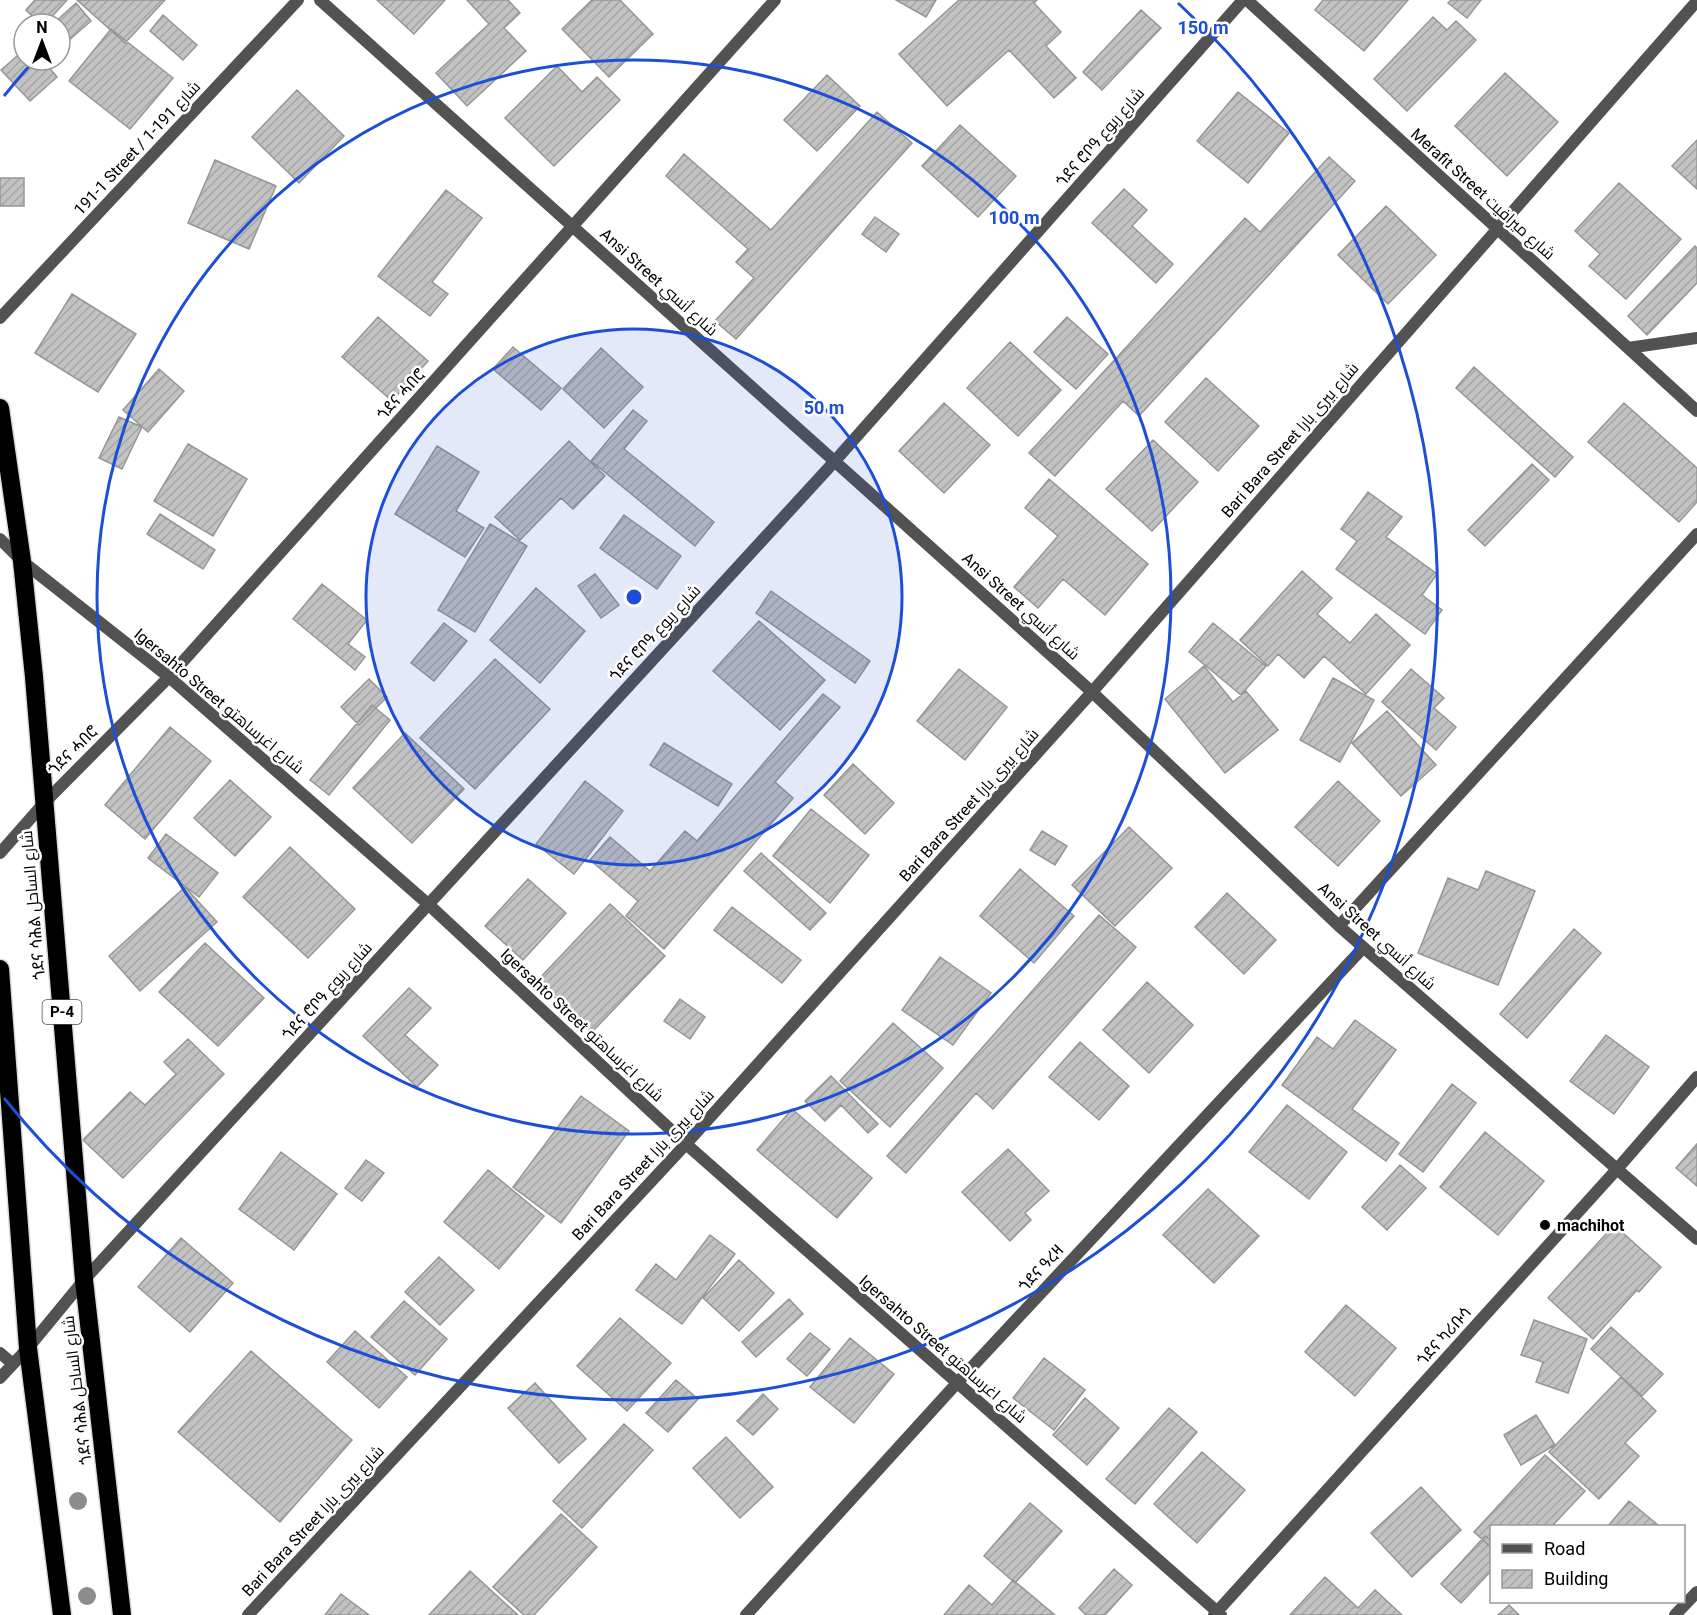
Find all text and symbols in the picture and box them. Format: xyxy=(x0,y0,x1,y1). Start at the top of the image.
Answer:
north arrow xyxy=(12,12,72,72)
text: 150 m xyxy=(1177,17,1229,38)
text: N xyxy=(36,18,48,37)
street label: 191-1 Street / شارع 191-1 xyxy=(70,77,206,220)
street label: ጎደና ሮቦዓ شارع ربوع xyxy=(1052,84,1150,192)
street label: Merafit Street شارع ميرافيت xyxy=(1406,124,1559,265)
text: 100 m xyxy=(988,207,1040,228)
street label: Ansi Street شارع أنسي xyxy=(594,224,722,342)
street label: Bari Bara Street شارع بيرى بارا xyxy=(1218,359,1364,523)
street label: ጎደና ሓበሮ xyxy=(373,364,429,424)
text: 50 m xyxy=(804,397,844,418)
street label: Ansi Street شارع أنسي xyxy=(956,548,1084,666)
street label: ጎደና ሮቦዓ شارع ربوع xyxy=(605,581,706,686)
centre of rings xyxy=(624,587,644,607)
street label: Igersahto Street شارع اغرساهتو xyxy=(129,624,308,779)
street label: ጎደና ሓበሮ xyxy=(44,721,102,779)
street label: Bari Bara Street شارع بيرى بارا xyxy=(895,725,1044,887)
street label: ጎደና ሳሕል شارع الساحل xyxy=(17,829,51,980)
street label: Ansi Street شارع أنسي xyxy=(1312,878,1440,996)
street label: ጎደና ሮቦዓ شارع ربوع xyxy=(278,938,377,1045)
street label: Igersahto Street شارع اغرساهتو xyxy=(495,945,667,1107)
road number: P-4 xyxy=(42,1000,82,1024)
street label: Bari Bara Street شارع بيرى بارا xyxy=(568,1086,719,1246)
place label: machihot xyxy=(1557,1216,1625,1235)
marker: machihot xyxy=(1538,1218,1552,1232)
street label: ጎደና ዓረዛ xyxy=(1015,1241,1067,1295)
street label: Igersahto Street شارع اغرساهتو xyxy=(854,1271,1031,1428)
street label: ጎደና ካሪቡሳ xyxy=(1413,1303,1475,1369)
street label: ጎደና ሳሕል شارع الساحل xyxy=(58,1314,98,1465)
street label: Bari Bara Street شارع بيرى بارا xyxy=(238,1442,389,1602)
legend xyxy=(1490,1525,1685,1603)
text: Road xyxy=(1544,1538,1585,1559)
text: Building xyxy=(1544,1568,1608,1589)

